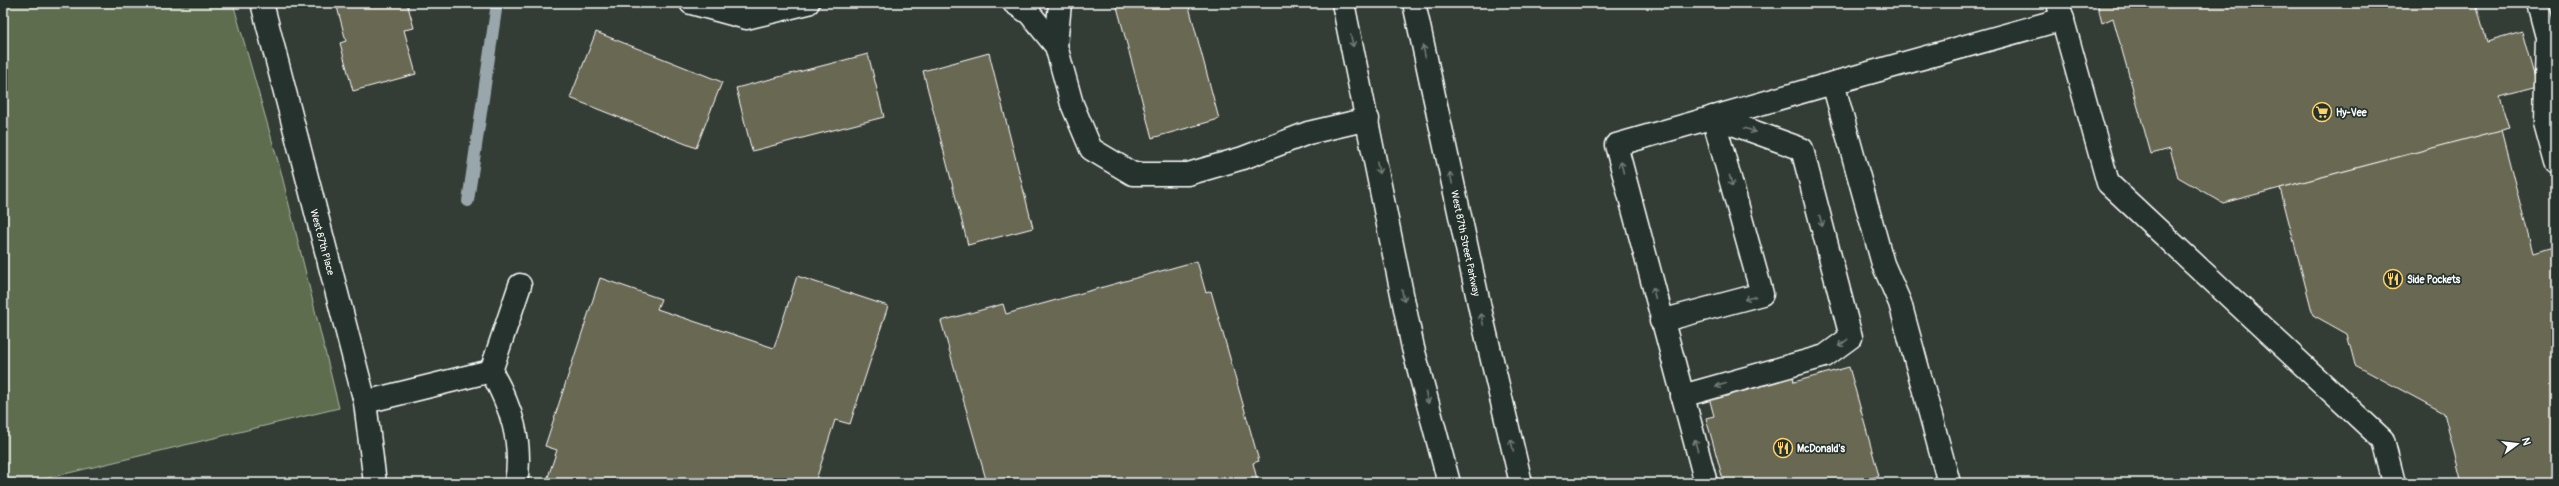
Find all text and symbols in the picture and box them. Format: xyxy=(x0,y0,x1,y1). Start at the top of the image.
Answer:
one-way arrow xyxy=(1348,34,1356,47)
one-way arrow xyxy=(1420,45,1428,58)
supermarket icon: Hy-Vee xyxy=(2311,101,2333,123)
place label: Hy-Vee xyxy=(2336,107,2368,119)
one-way arrow xyxy=(1743,127,1756,134)
one-way arrow xyxy=(1617,161,1625,174)
one-way arrow xyxy=(1374,162,1382,175)
one-way arrow xyxy=(1447,172,1455,185)
one-way arrow xyxy=(1728,175,1735,188)
street label: West 87th Street Parkway xyxy=(1448,189,1482,298)
street label: West 87th Place xyxy=(307,208,337,277)
one-way arrow xyxy=(1817,214,1825,227)
restaurant icon: Side Pockets xyxy=(2382,268,2404,290)
place label: Side Pockets xyxy=(2407,274,2461,286)
one-way arrow xyxy=(1650,287,1657,300)
one-way arrow xyxy=(1399,289,1407,302)
one-way arrow xyxy=(1743,294,1756,302)
one-way arrow xyxy=(1477,312,1485,325)
one-way arrow xyxy=(1837,339,1848,347)
one-way arrow xyxy=(1715,382,1728,390)
one-way arrow xyxy=(1423,392,1431,405)
north arrow xyxy=(2497,424,2537,464)
text: N xyxy=(2519,436,2534,447)
restaurant icon: McDonald's xyxy=(1772,437,1794,459)
one-way arrow xyxy=(1507,439,1515,452)
one-way arrow xyxy=(1691,439,1699,452)
place label: McDonald's xyxy=(1797,443,1845,455)

